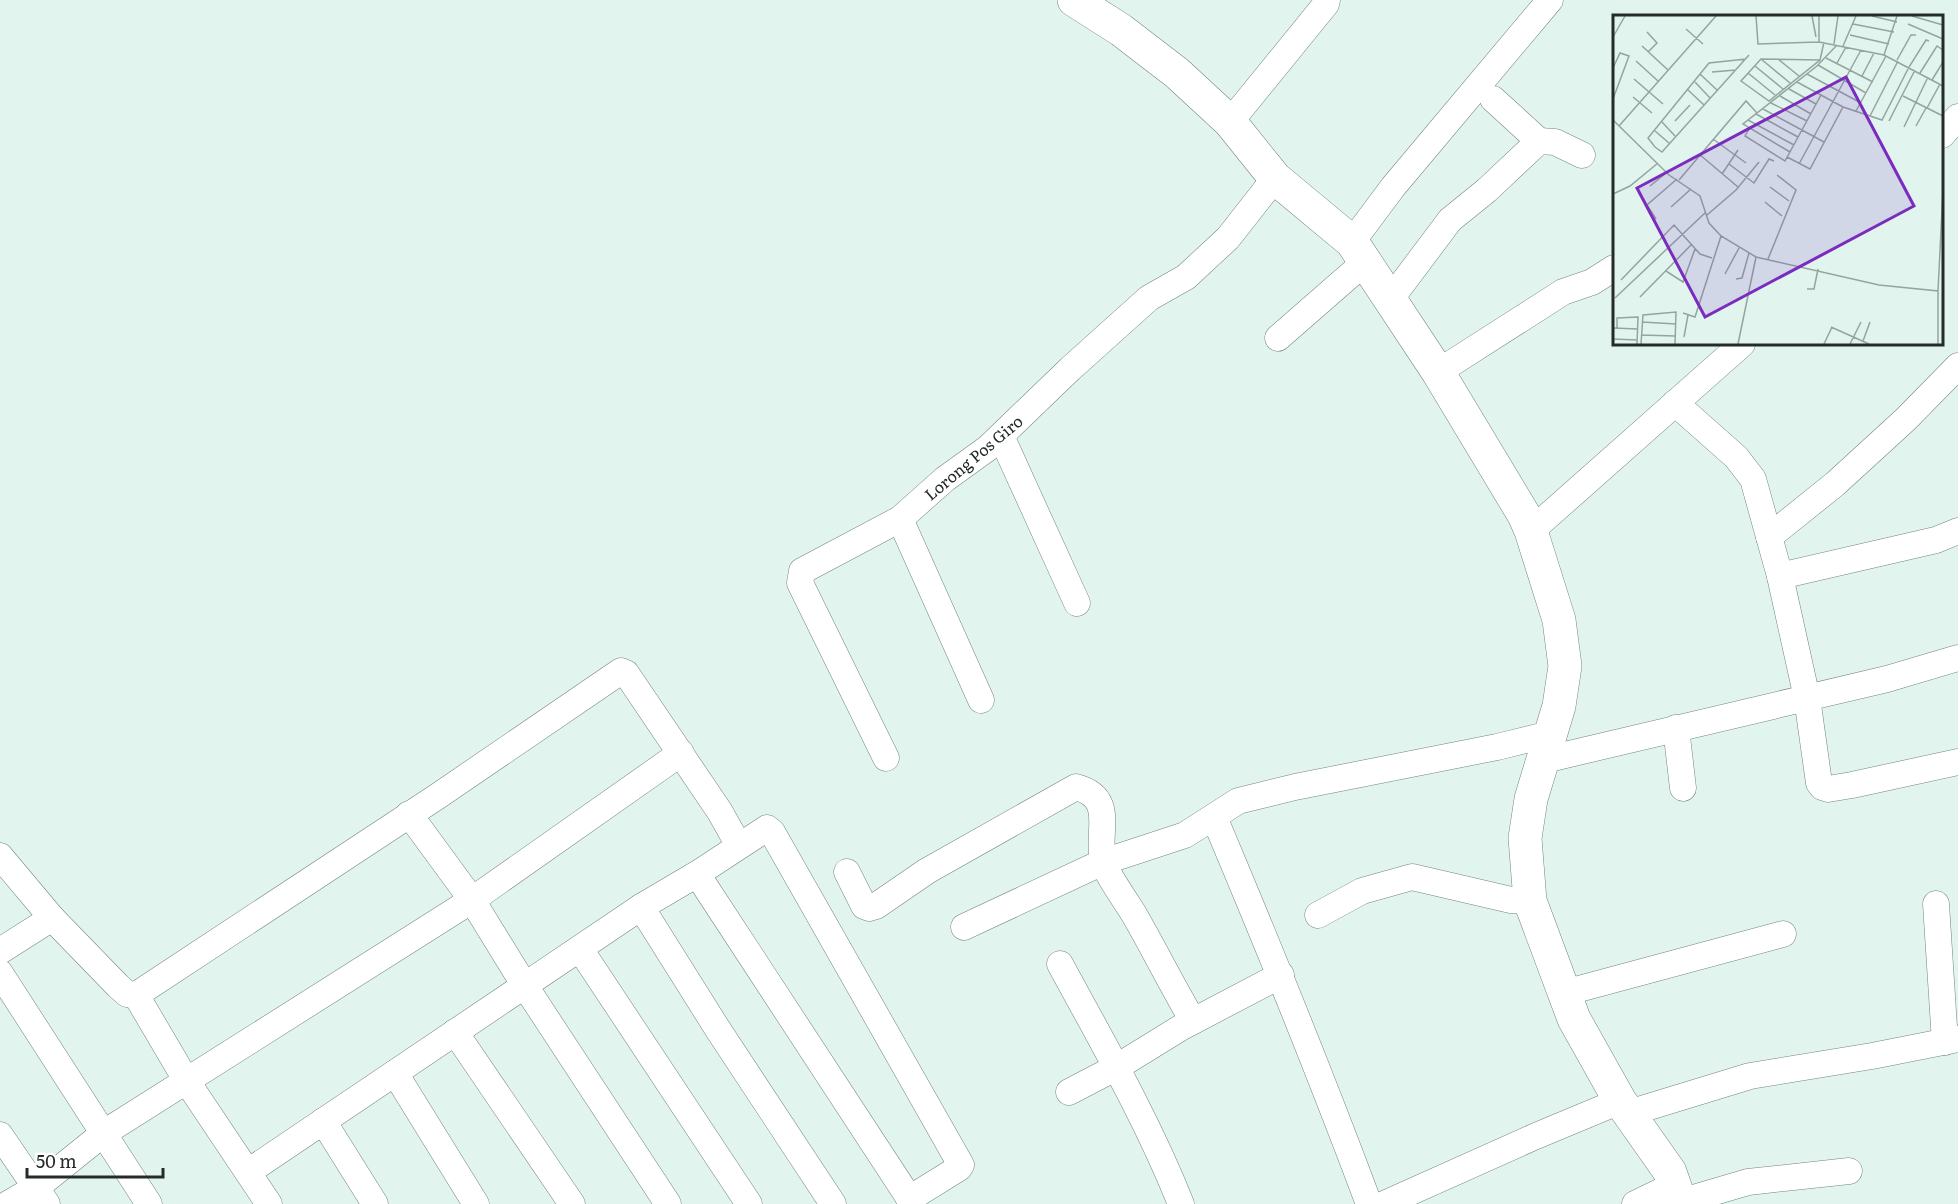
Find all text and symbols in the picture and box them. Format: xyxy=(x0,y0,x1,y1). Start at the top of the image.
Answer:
inset map xyxy=(1613,15,1943,345)
street label: Lorong Pos Giro xyxy=(919,409,1027,505)
scale bar xyxy=(27,1141,164,1179)
text: 50 m xyxy=(36,1147,77,1174)

